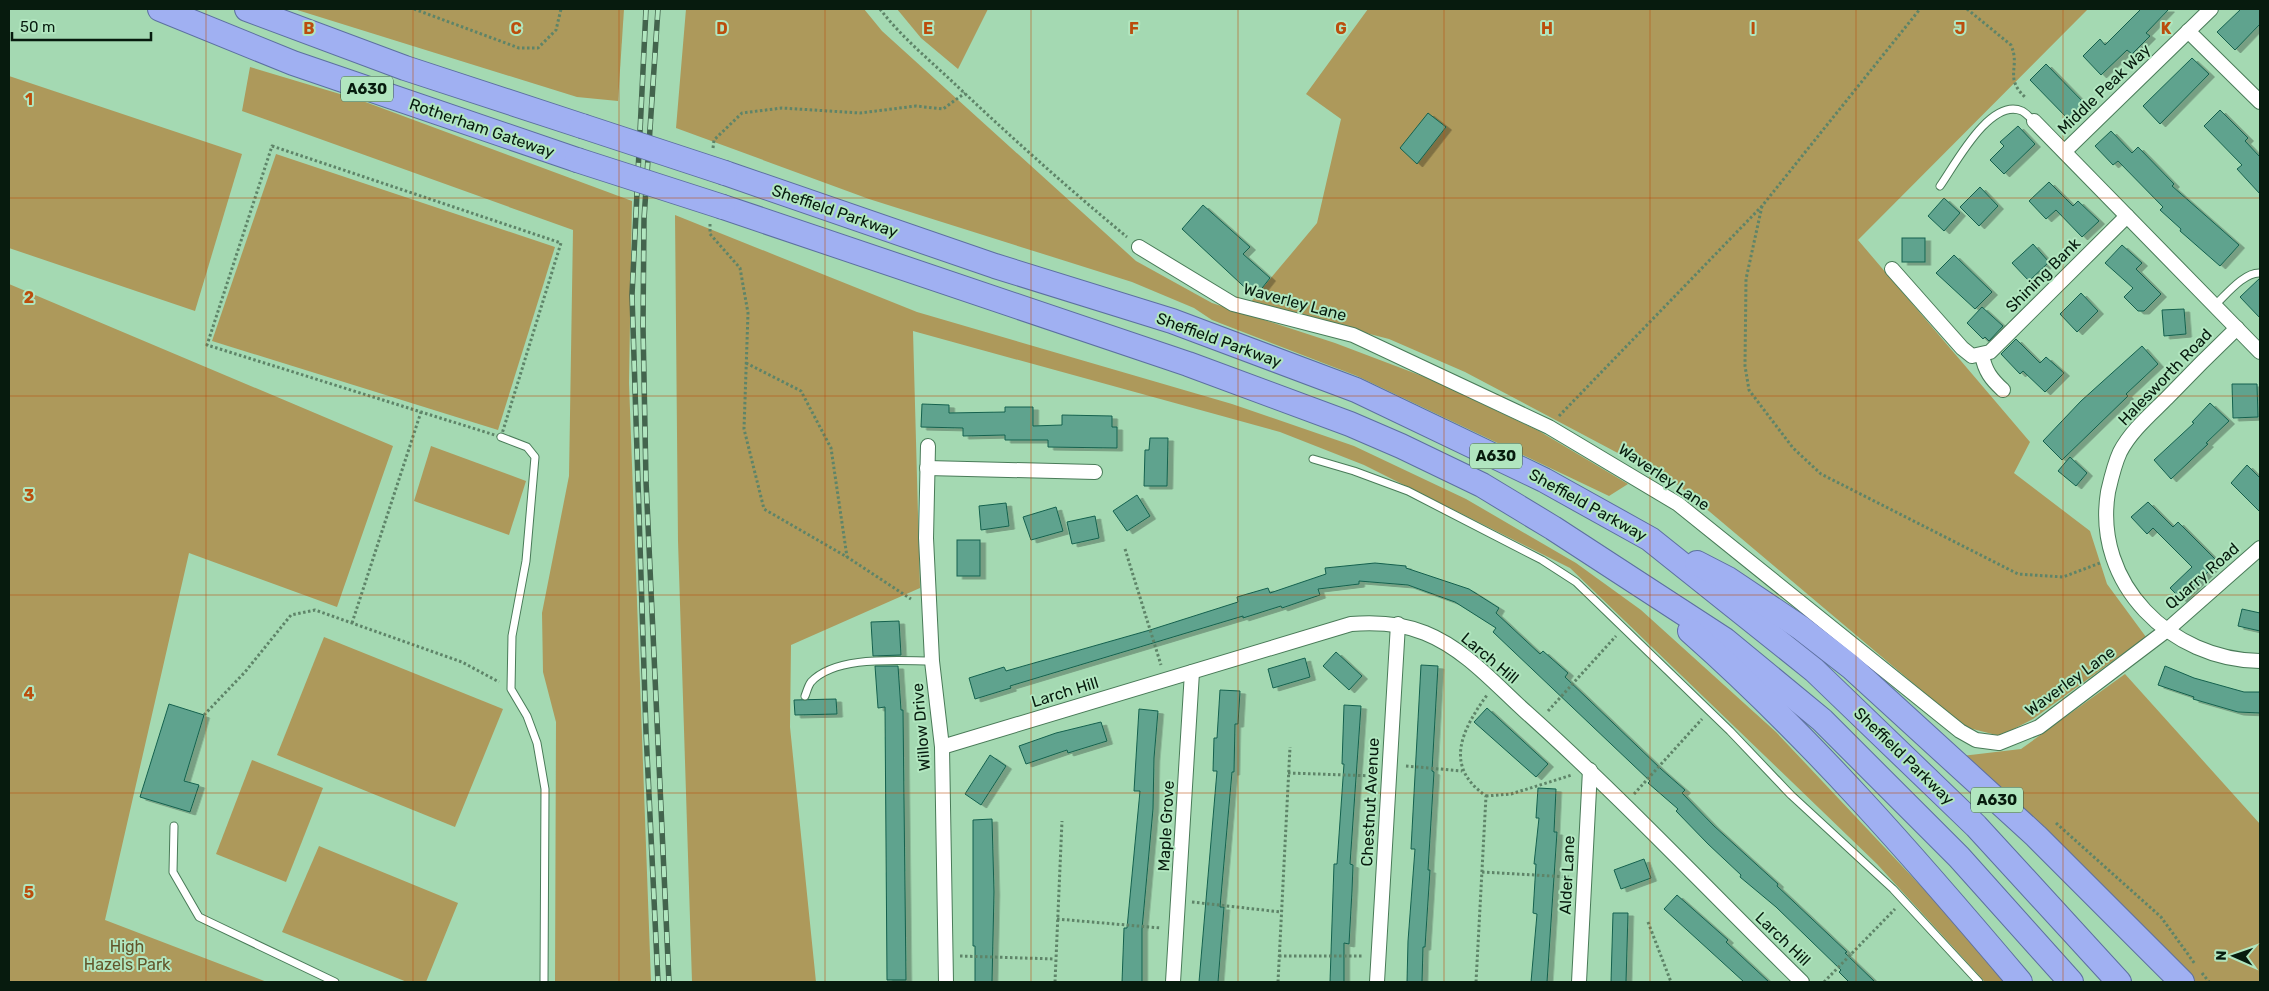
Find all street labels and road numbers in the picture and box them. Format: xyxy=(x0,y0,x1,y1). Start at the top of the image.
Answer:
street label: Middle Peak Way xyxy=(2054,40,2155,138)
road number: A630 xyxy=(341,76,393,102)
street label: Rotherham Gateway xyxy=(407,94,557,162)
street label: Sheffield Parkway xyxy=(770,181,901,242)
street label: Shining Bank xyxy=(2002,233,2085,316)
street label: Waverley Lane xyxy=(1241,279,1349,325)
street label: Sheffield Parkway xyxy=(1154,309,1284,372)
street label: Halesworth Road xyxy=(2114,325,2216,429)
street label: Waverley Lane xyxy=(1615,439,1713,515)
road number: A630 xyxy=(1470,444,1522,468)
street label: Sheffield Parkway xyxy=(1526,465,1650,545)
street label: Quarry Road xyxy=(2161,539,2243,613)
street label: Larch Hill xyxy=(1457,628,1523,688)
street label: Waverley Lane xyxy=(2021,642,2119,720)
street label: Larch Hill xyxy=(1029,673,1101,711)
street label: Willow Drive xyxy=(908,682,934,772)
street label: Sheffield Parkway xyxy=(1850,703,1958,809)
street label: Chestnut Avenue xyxy=(1357,737,1383,867)
street label: Maple Grove xyxy=(1154,780,1178,872)
road number: A630 xyxy=(1971,788,2023,812)
street label: Alder Lane xyxy=(1555,835,1579,915)
street label: Larch Hill xyxy=(1751,908,1815,970)

